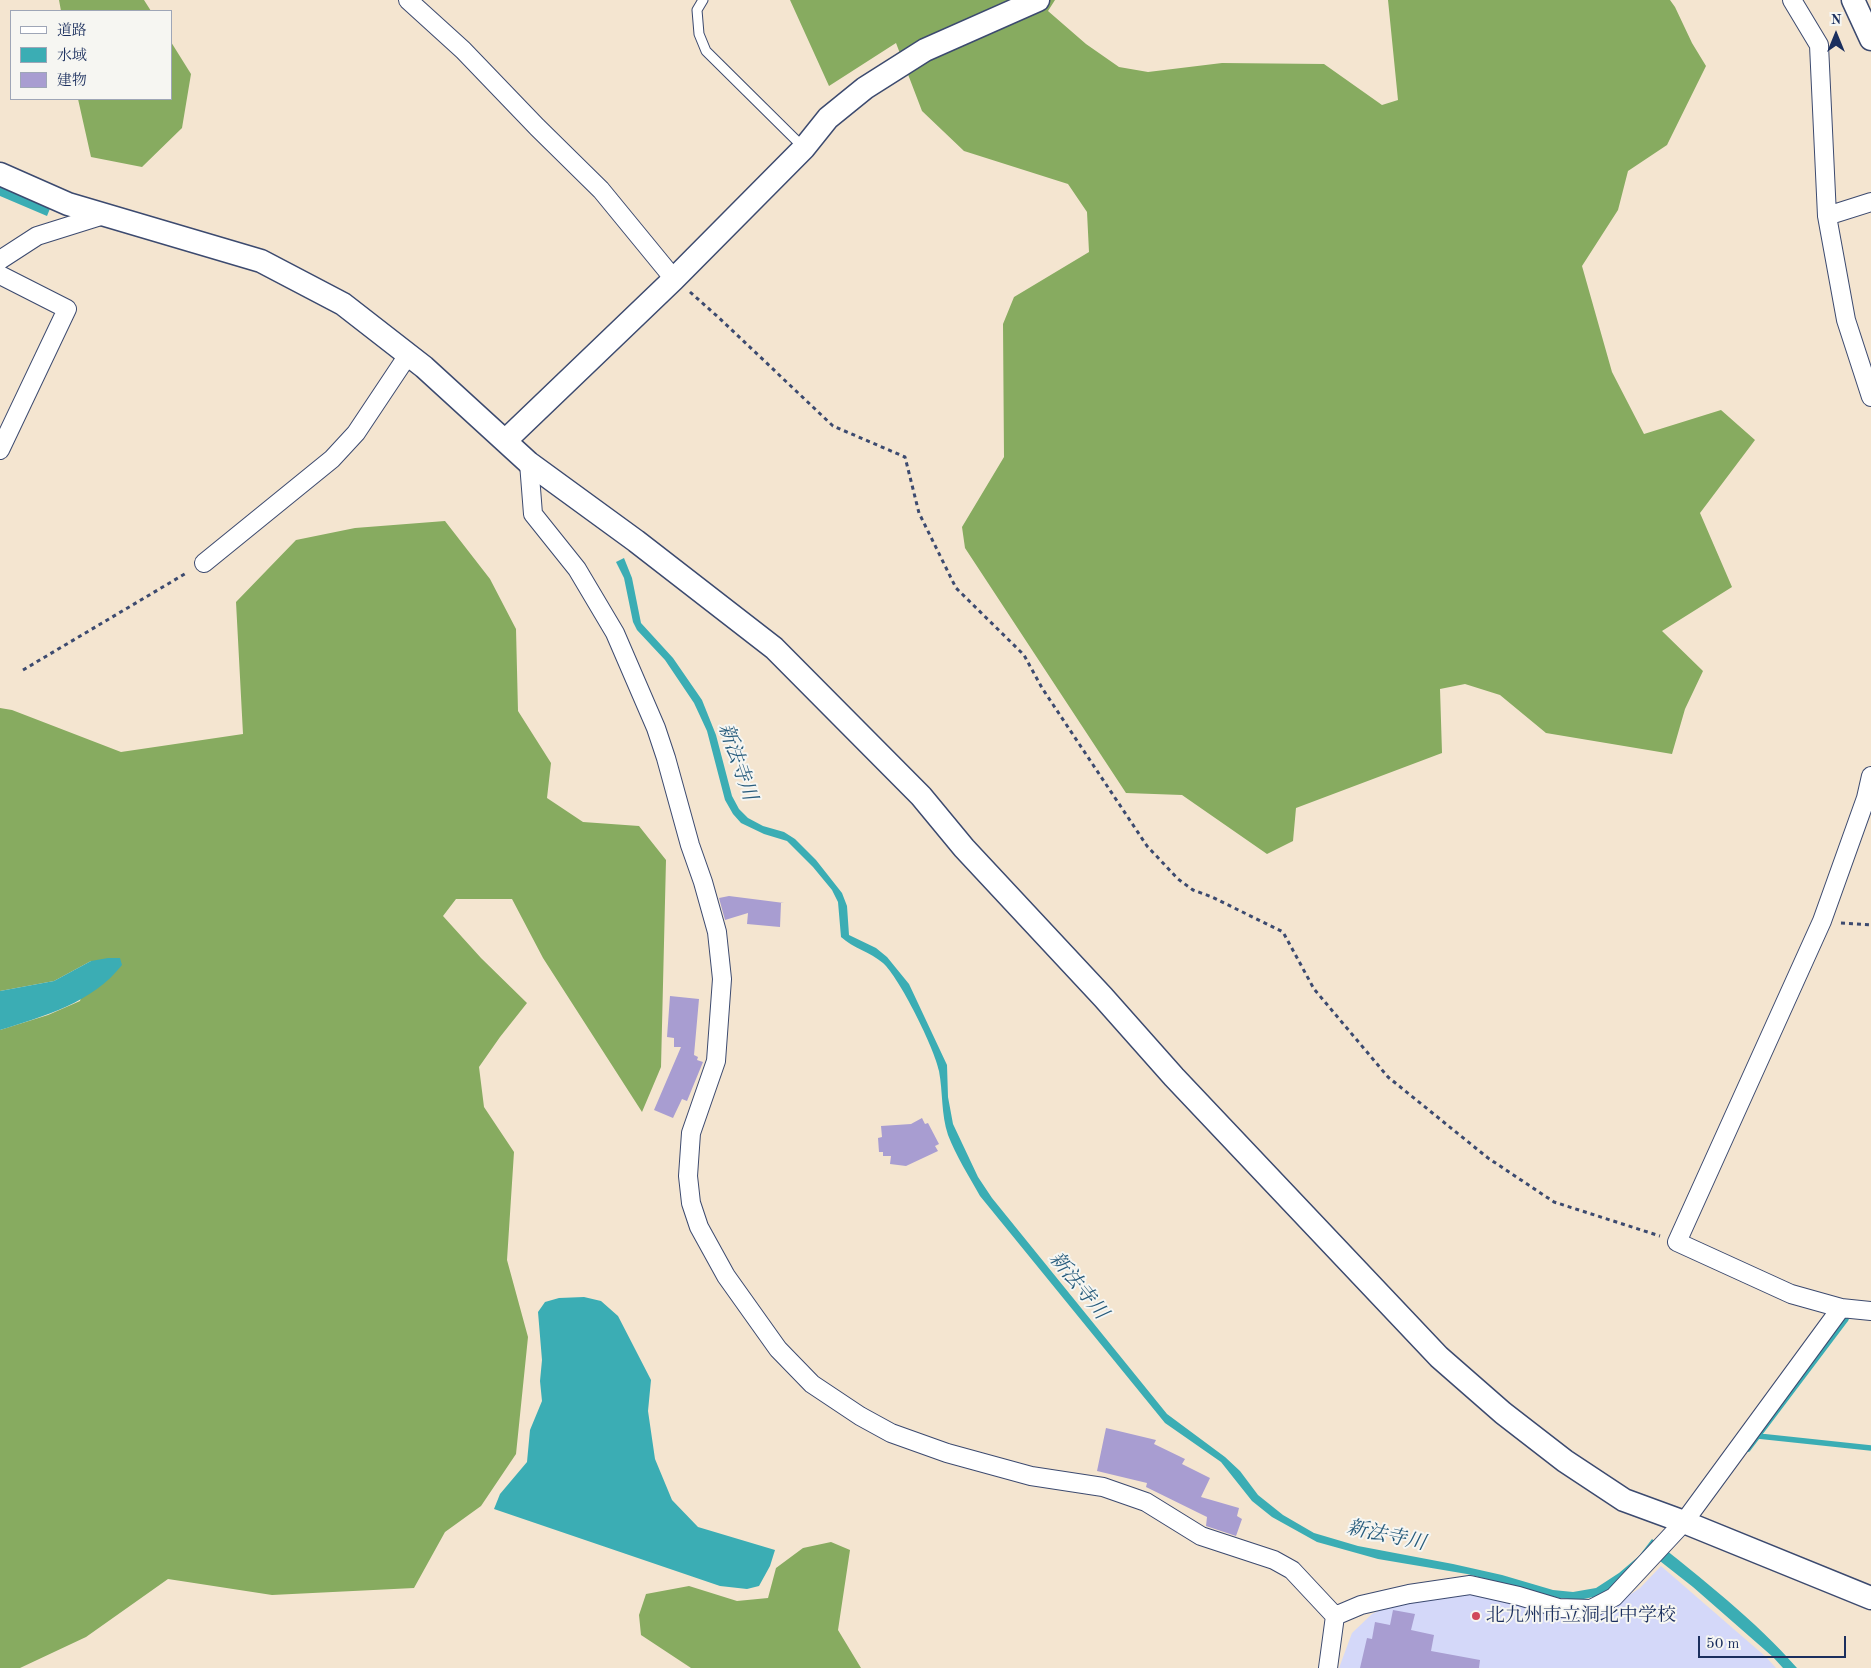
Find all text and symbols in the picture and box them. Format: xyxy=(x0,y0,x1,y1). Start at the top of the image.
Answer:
legend xyxy=(10,10,172,100)
north arrow xyxy=(1811,10,1861,60)
text: N xyxy=(1831,13,1841,27)
text: 道路 xyxy=(57,24,87,39)
text: 水域 xyxy=(57,49,87,64)
text: 建物 xyxy=(57,74,87,89)
water label: 新法寺川 xyxy=(713,720,761,804)
water label: 新法寺川 xyxy=(1044,1247,1112,1325)
water label: 新法寺川 xyxy=(1344,1516,1428,1556)
place label: 北九州市立洞北中学校 xyxy=(1486,1605,1676,1627)
marker: 北九州市立洞北中学校 xyxy=(1470,1610,1482,1622)
scale bar xyxy=(1701,1626,1848,1658)
text: 50 m xyxy=(1706,1637,1740,1652)

